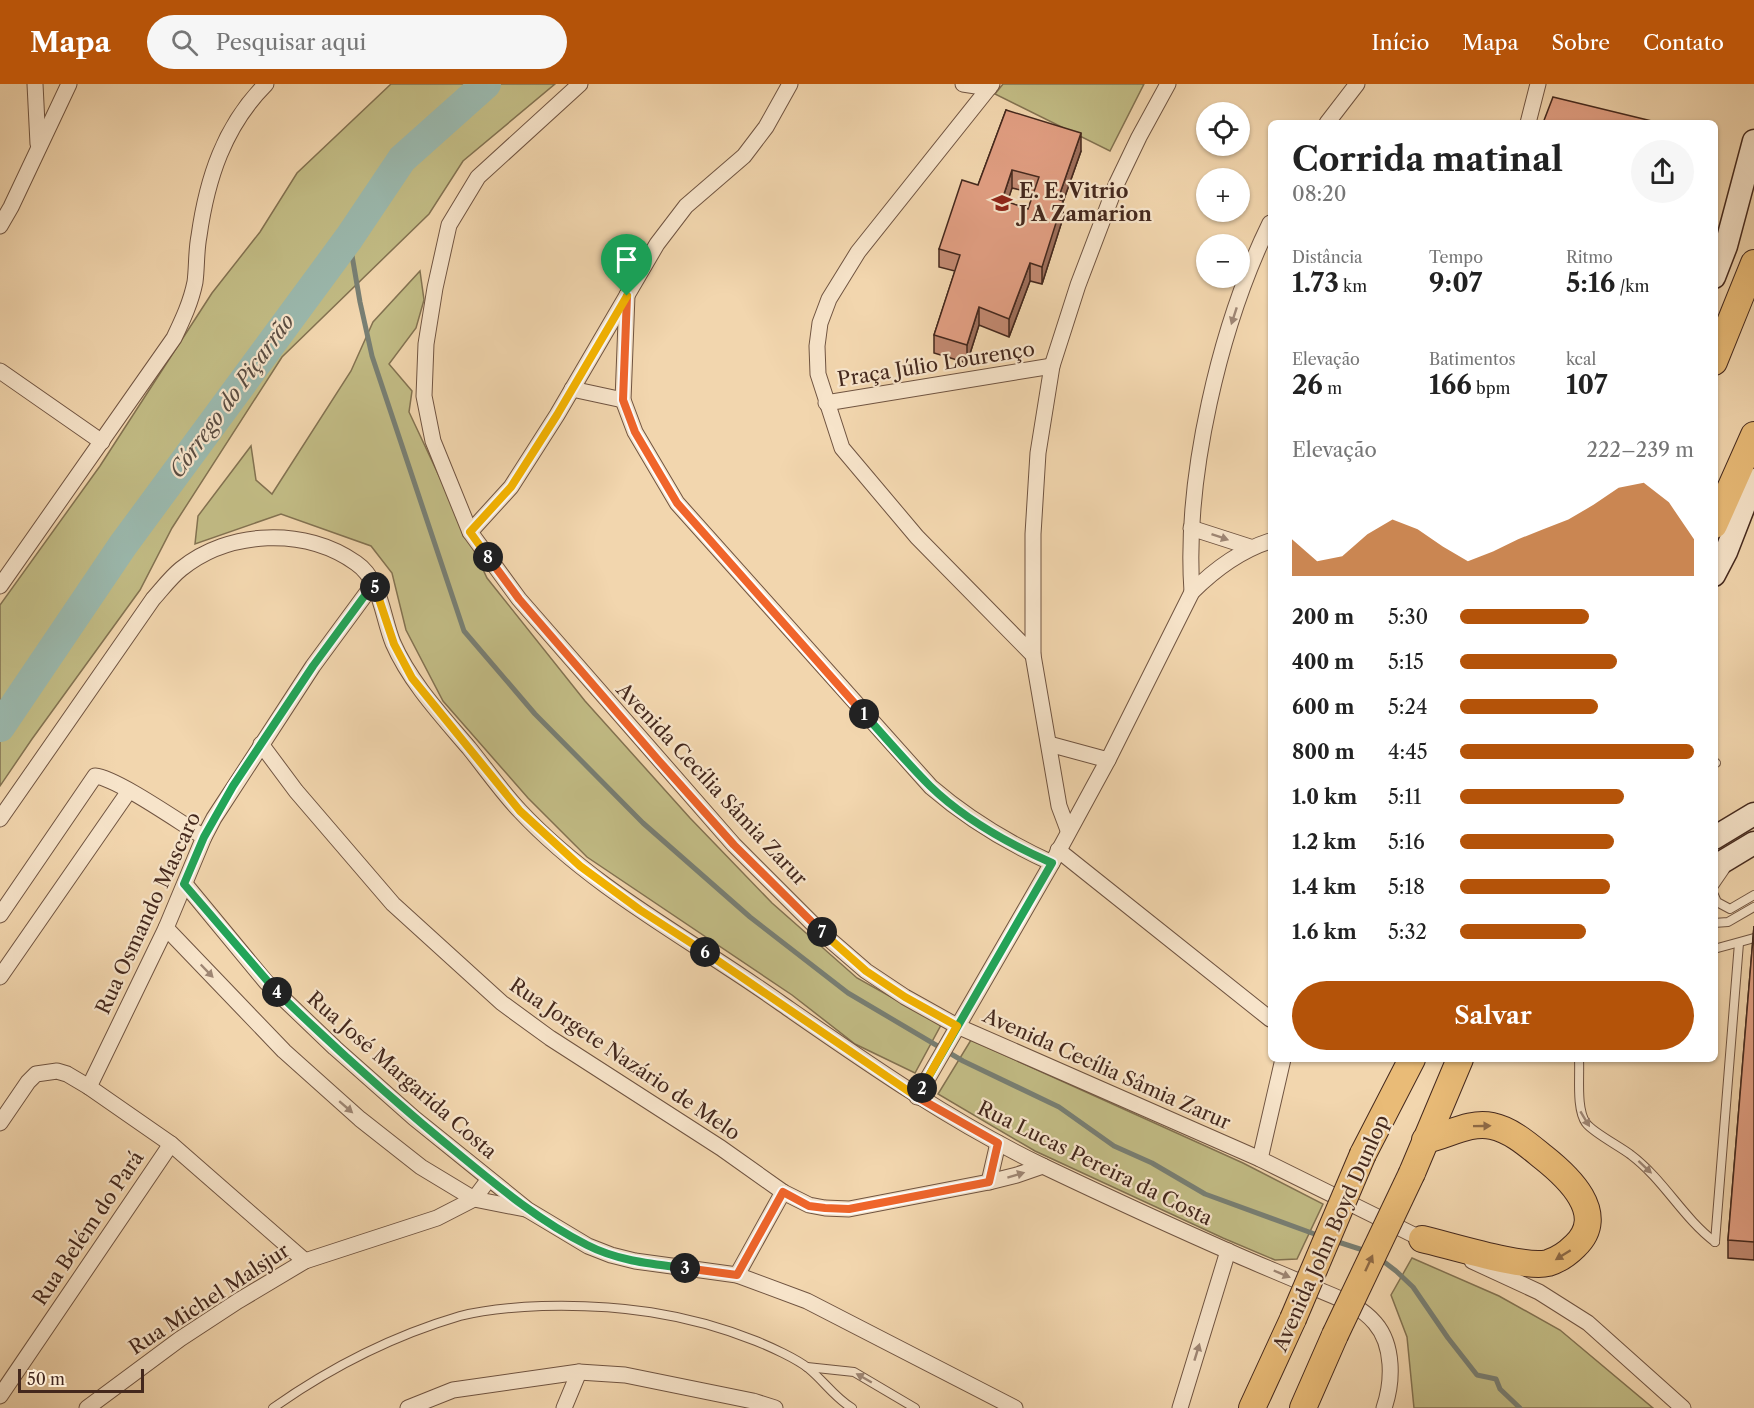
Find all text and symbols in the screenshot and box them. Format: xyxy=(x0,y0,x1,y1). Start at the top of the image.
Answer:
search box xyxy=(147,15,567,69)
text: Mapa xyxy=(30,25,111,59)
icon: search xyxy=(168,26,201,59)
text: Pesquisar aqui xyxy=(216,29,366,56)
text: Início xyxy=(1372,30,1429,55)
text: Mapa xyxy=(1462,30,1519,55)
text: Sobre xyxy=(1552,30,1610,55)
text: Contato xyxy=(1643,30,1724,55)
map controls xyxy=(1196,102,1250,288)
button: locate xyxy=(1196,102,1250,156)
text: Corrida matinal xyxy=(1292,139,1563,180)
button: share xyxy=(1631,140,1694,203)
button: + xyxy=(1196,168,1250,222)
place label: E. E. Vitrio J A Zamarion xyxy=(1015,179,1152,226)
text: 08:20 xyxy=(1292,182,1346,206)
school or university icon: E. E. Vitrio J A Zamarion xyxy=(990,191,1014,215)
pin xyxy=(601,234,652,296)
button: − xyxy=(1196,234,1250,288)
icon: arrive xyxy=(610,243,643,276)
text: Distância xyxy=(1292,247,1363,267)
text: Tempo xyxy=(1429,247,1483,267)
text: Ritmo xyxy=(1566,247,1613,267)
text: 1.73 xyxy=(1292,267,1339,299)
text: 9:07 xyxy=(1429,267,1482,299)
text: 5:16 xyxy=(1566,267,1615,299)
text: km xyxy=(1339,276,1367,296)
text: /km xyxy=(1615,276,1650,296)
one-way arrow xyxy=(1229,307,1238,325)
water label: Córrego do Piçarrão xyxy=(164,309,300,482)
street label: Praça Júlio Lourenço xyxy=(836,337,1036,391)
text: Elevação xyxy=(1292,349,1360,369)
text: Batimentos xyxy=(1429,349,1515,369)
text: kcal xyxy=(1566,349,1596,369)
text: 26 xyxy=(1292,369,1323,401)
text: 166 xyxy=(1429,369,1472,401)
text: 107 xyxy=(1566,369,1608,401)
text: m xyxy=(1323,378,1342,398)
text: bpm xyxy=(1472,378,1510,398)
text: Elevação xyxy=(1292,438,1377,462)
text: 222–239 m xyxy=(1586,438,1694,462)
one-way arrow xyxy=(1211,533,1229,543)
pin: 8 xyxy=(473,542,503,572)
text: 8 xyxy=(483,547,493,567)
pin: 5 xyxy=(360,572,390,602)
text: 5 xyxy=(371,577,379,597)
text: 200 m xyxy=(1292,605,1354,629)
text: 5:30 xyxy=(1388,605,1428,629)
text: 400 m xyxy=(1292,650,1354,674)
text: 5:15 xyxy=(1388,650,1424,674)
street label: Avenida Cecília Sâmia Zarur xyxy=(611,677,813,891)
text: 600 m xyxy=(1292,695,1354,719)
text: 5:24 xyxy=(1388,695,1428,719)
pin: 1 xyxy=(849,699,879,729)
text: 1 xyxy=(860,704,868,724)
text: 800 m xyxy=(1292,740,1355,764)
text: 4:45 xyxy=(1388,740,1428,764)
text: 1.0 km xyxy=(1292,785,1357,809)
text: 5:11 xyxy=(1388,785,1421,809)
street label: Rua Osmando Mascaro xyxy=(91,808,205,1018)
text: 1.2 km xyxy=(1292,830,1356,854)
text: 5:16 xyxy=(1388,830,1425,854)
text: 1.4 km xyxy=(1292,875,1357,899)
text: 5:18 xyxy=(1388,875,1425,899)
pin: 7 xyxy=(807,917,837,947)
text: 1.6 km xyxy=(1292,920,1357,944)
text: 5:32 xyxy=(1388,920,1427,944)
text: 7 xyxy=(818,922,826,942)
pin: 6 xyxy=(690,937,720,967)
text: 6 xyxy=(700,942,710,962)
one-way arrow xyxy=(200,963,214,978)
street label: Rua Jorgete Nazário de Melo xyxy=(505,973,745,1145)
pin: 4 xyxy=(262,977,292,1007)
button: Salvar xyxy=(1292,981,1694,1050)
text: 4 xyxy=(272,982,282,1002)
street label: Rua José Margarida Costa xyxy=(302,986,502,1164)
street label: Avenida Cecília Sâmia Zarur xyxy=(979,1003,1235,1135)
pin: 2 xyxy=(907,1073,937,1103)
text: 2 xyxy=(917,1078,927,1098)
street label: Rua Lucas Pereira da Costa xyxy=(974,1096,1217,1231)
one-way arrow xyxy=(338,1100,353,1113)
street label: Avenida John Boyd Dunlop xyxy=(1268,1111,1394,1356)
one-way arrow xyxy=(1580,1111,1591,1127)
one-way arrow xyxy=(1472,1122,1491,1131)
street label: Rua Belém do Pará xyxy=(27,1146,149,1310)
one-way arrow xyxy=(1637,1160,1652,1173)
one-way arrow xyxy=(1007,1170,1025,1179)
street label: Rua Michel Malsjur xyxy=(124,1238,294,1360)
one-way arrow xyxy=(1555,1249,1571,1260)
pin: 3 xyxy=(670,1253,700,1283)
one-way arrow xyxy=(1365,1255,1374,1272)
text: 3 xyxy=(680,1258,690,1278)
one-way arrow xyxy=(1273,1269,1291,1279)
one-way arrow xyxy=(1193,1343,1202,1361)
scale bar xyxy=(18,1366,144,1394)
text: 50 m xyxy=(27,1369,65,1389)
one-way arrow xyxy=(856,1374,873,1384)

